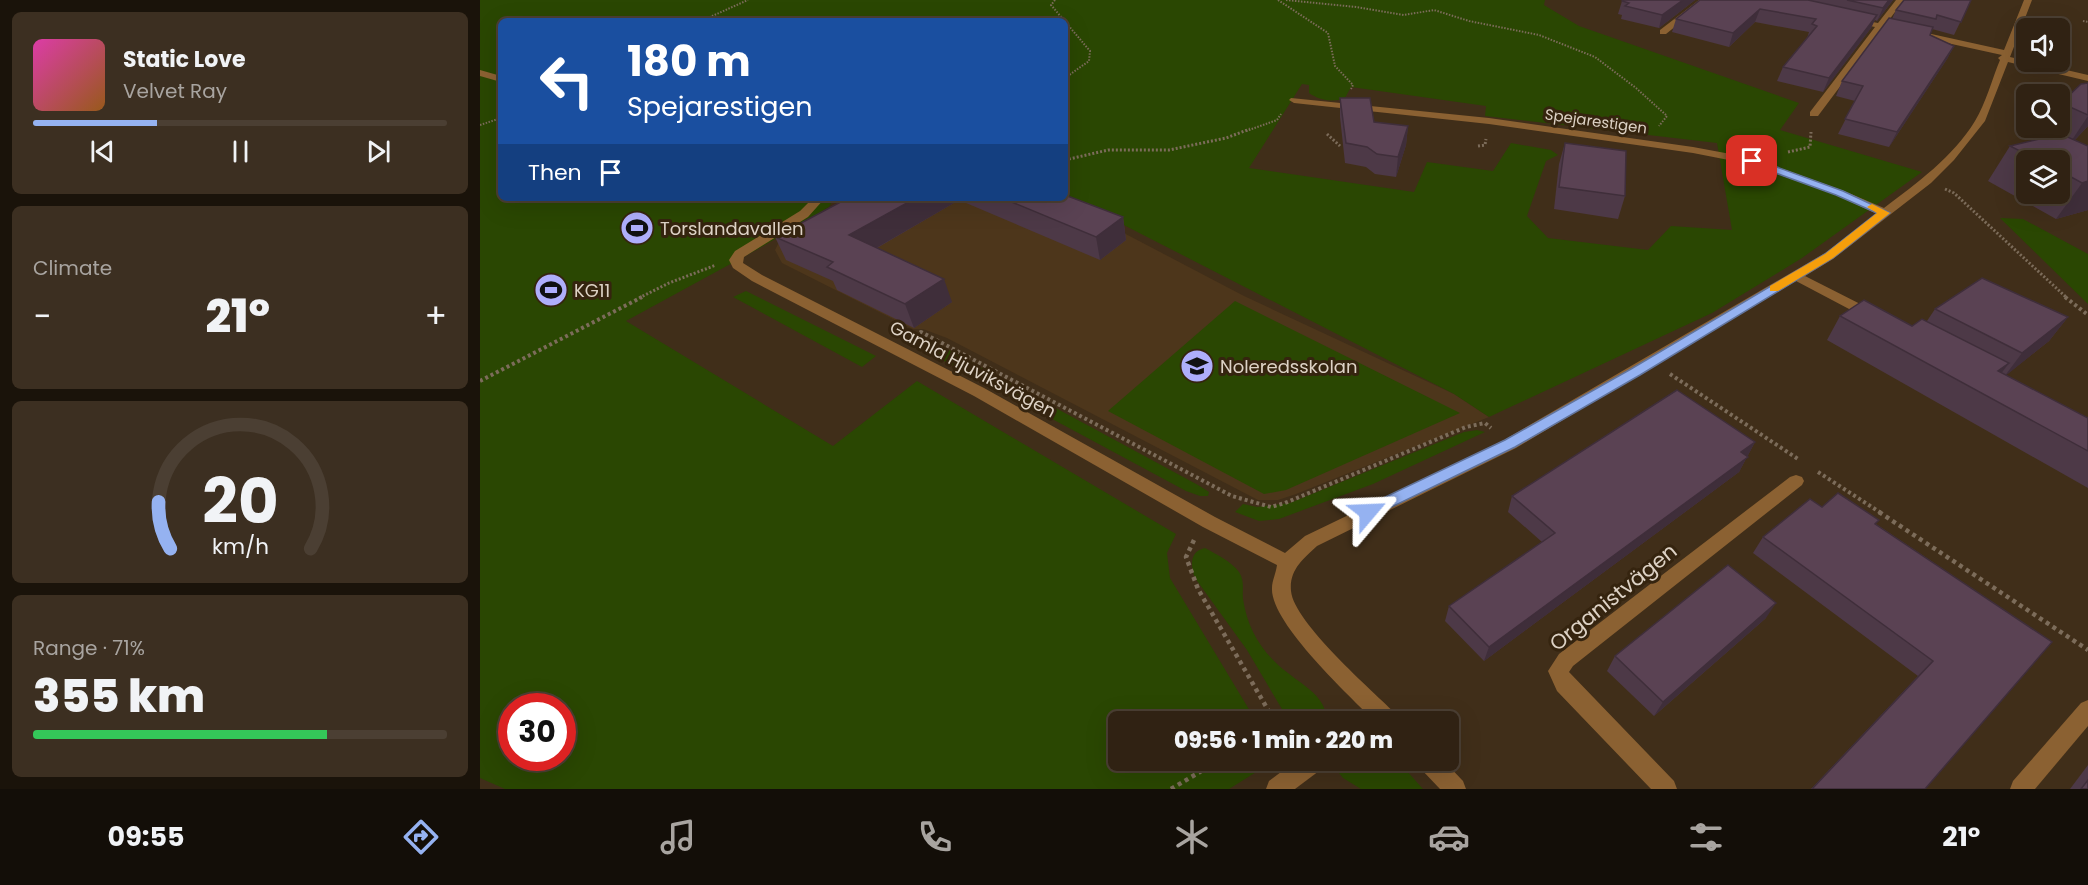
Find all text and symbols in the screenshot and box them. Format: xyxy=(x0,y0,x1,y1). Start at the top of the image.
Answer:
map controls xyxy=(2016,18,2070,204)
button: sound xyxy=(2016,18,2070,72)
text: 180 m xyxy=(627,32,751,91)
icon: left xyxy=(528,42,606,120)
text: Static Love xyxy=(123,44,246,75)
text: Velvet Ray xyxy=(123,77,227,105)
button: search xyxy=(2016,84,2070,138)
text: Spejarestigen xyxy=(627,88,812,125)
street label: Spejarestigen xyxy=(1544,103,1648,139)
icon: previous xyxy=(86,135,119,168)
icon: pause xyxy=(224,135,257,168)
icon: next xyxy=(362,135,395,168)
pin xyxy=(1726,135,1777,186)
icon: arrive xyxy=(1735,144,1768,177)
button: layers xyxy=(2016,150,2070,204)
icon: arrive xyxy=(594,156,627,189)
text: Then xyxy=(528,157,582,188)
sports icon: Torslandavallen xyxy=(619,210,655,246)
place label: Torslandavallen xyxy=(660,216,804,241)
text: Climate xyxy=(33,254,112,282)
sports icon: KG11 xyxy=(533,272,569,308)
place label: KG11 xyxy=(574,278,610,303)
text: 21° xyxy=(206,285,270,348)
text: − xyxy=(33,293,51,340)
text: + xyxy=(424,293,447,340)
street label: Gamla Hjuviksvägen xyxy=(886,315,1060,423)
school or university icon: Noleredsskolan xyxy=(1179,348,1215,384)
place label: Noleredsskolan xyxy=(1220,354,1358,379)
text: 20 xyxy=(202,457,278,545)
position arrow xyxy=(1336,480,1400,544)
text: km/h xyxy=(211,531,269,562)
street label: Organistvägen xyxy=(1543,536,1683,658)
text: Range · 71% xyxy=(33,634,145,662)
text: 355 km xyxy=(33,665,205,728)
speed limit sign: 30 xyxy=(498,693,576,771)
text: 09:56 · 1 min · 220 m xyxy=(1174,725,1393,756)
icon: directions xyxy=(400,816,442,858)
icon: music xyxy=(657,816,699,858)
icon: phone xyxy=(914,816,956,858)
icon: climate xyxy=(1171,816,1213,858)
icon: car xyxy=(1428,816,1470,858)
icon: filters xyxy=(1685,816,1727,858)
text: 09:55 xyxy=(108,818,185,855)
text: 21° xyxy=(1942,818,1980,855)

